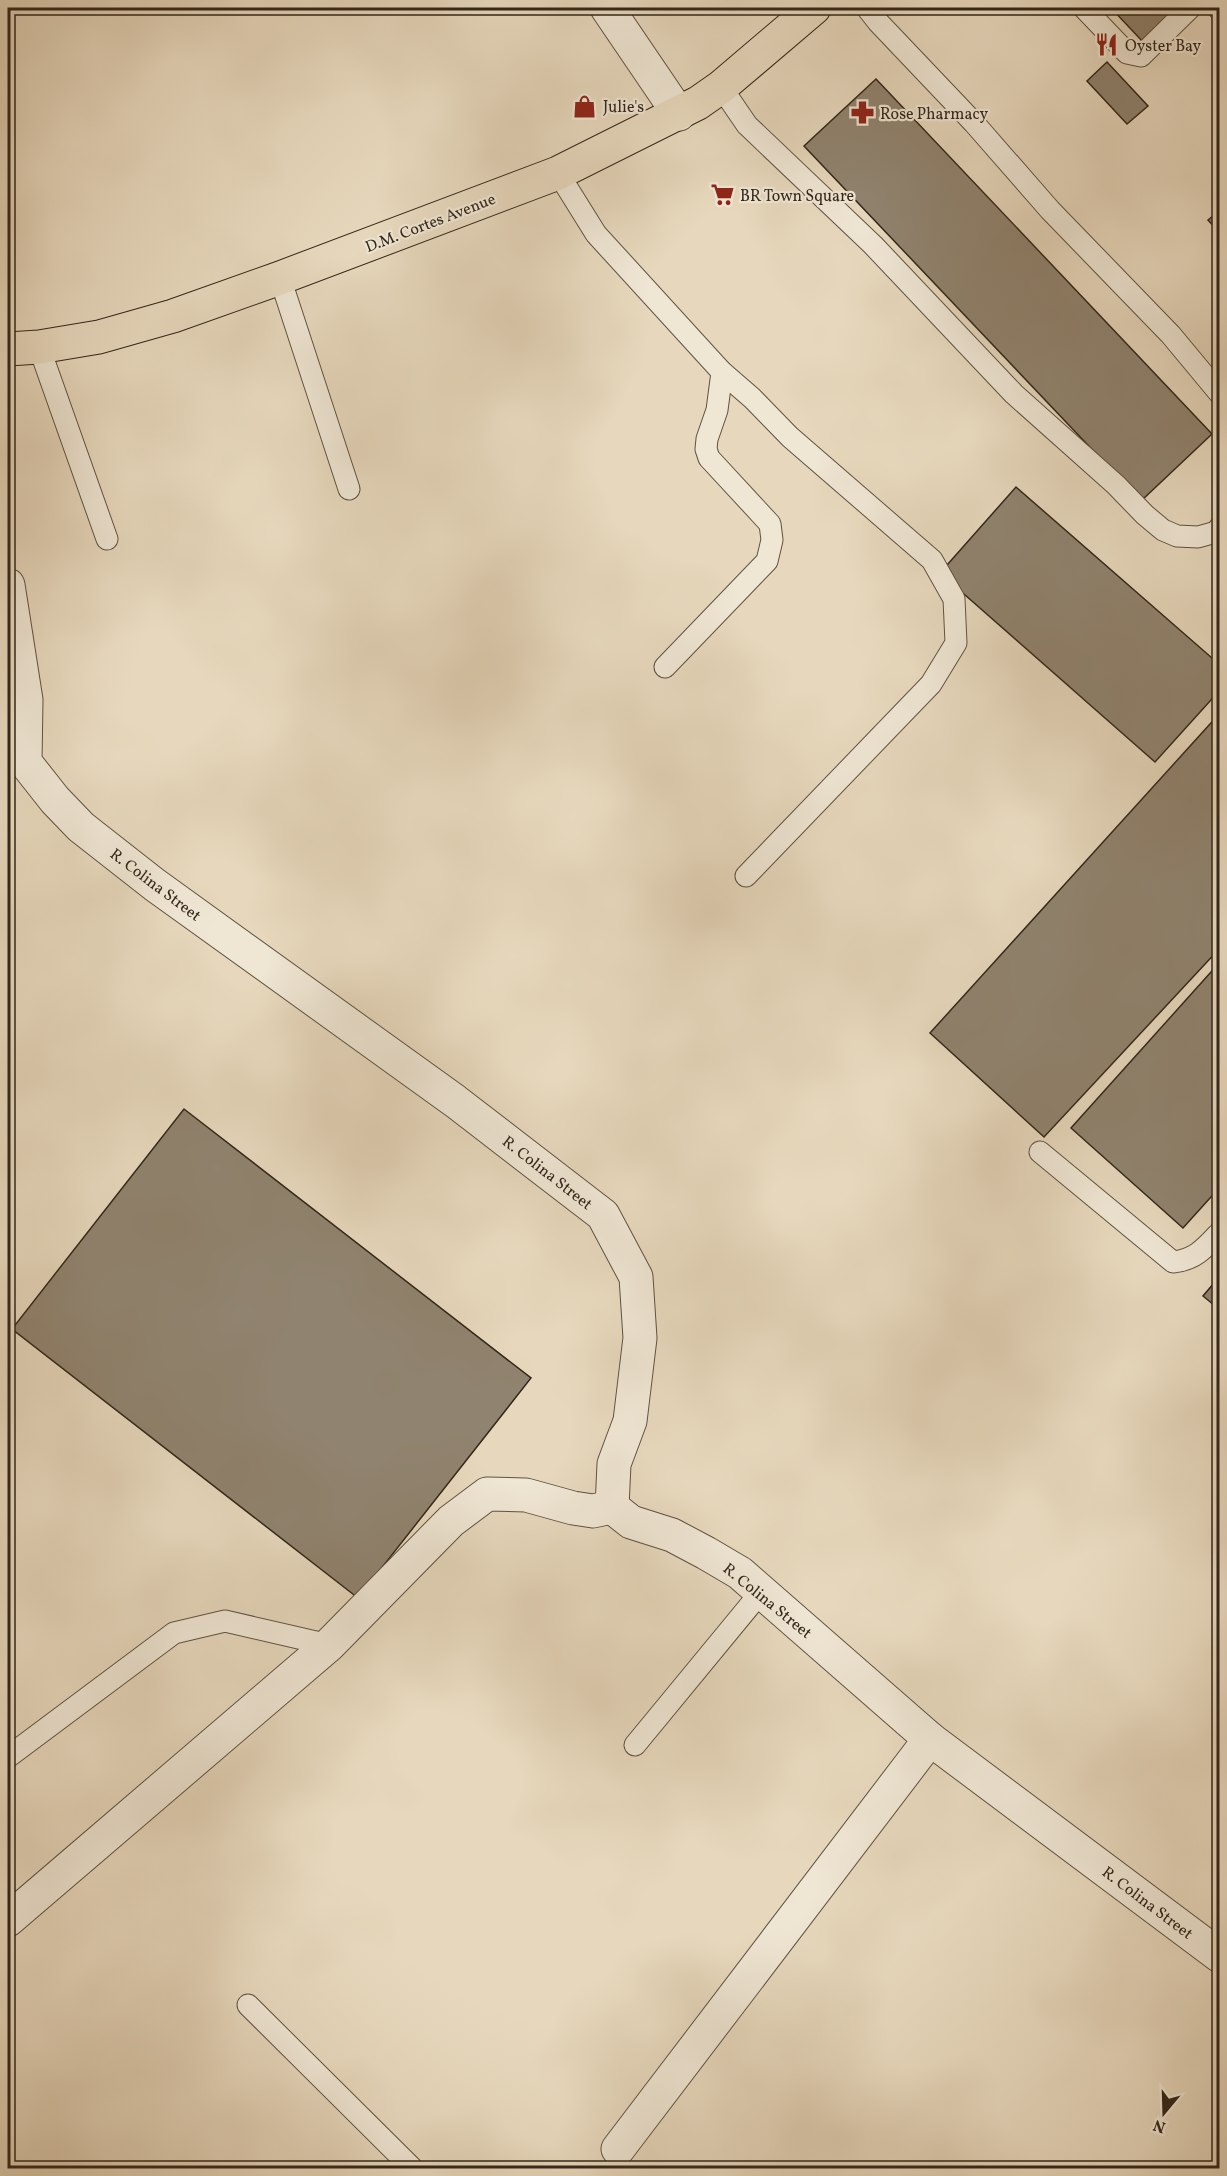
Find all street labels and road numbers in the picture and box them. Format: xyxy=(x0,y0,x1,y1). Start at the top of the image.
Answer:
street label: D.M. Cortes Avenue xyxy=(362,189,499,259)
street label: R. Colina Street xyxy=(105,844,205,927)
street label: R. Colina Street xyxy=(497,1131,597,1216)
street label: R. Colina Street xyxy=(717,1559,816,1645)
street label: R. Colina Street xyxy=(1097,1862,1197,1945)

